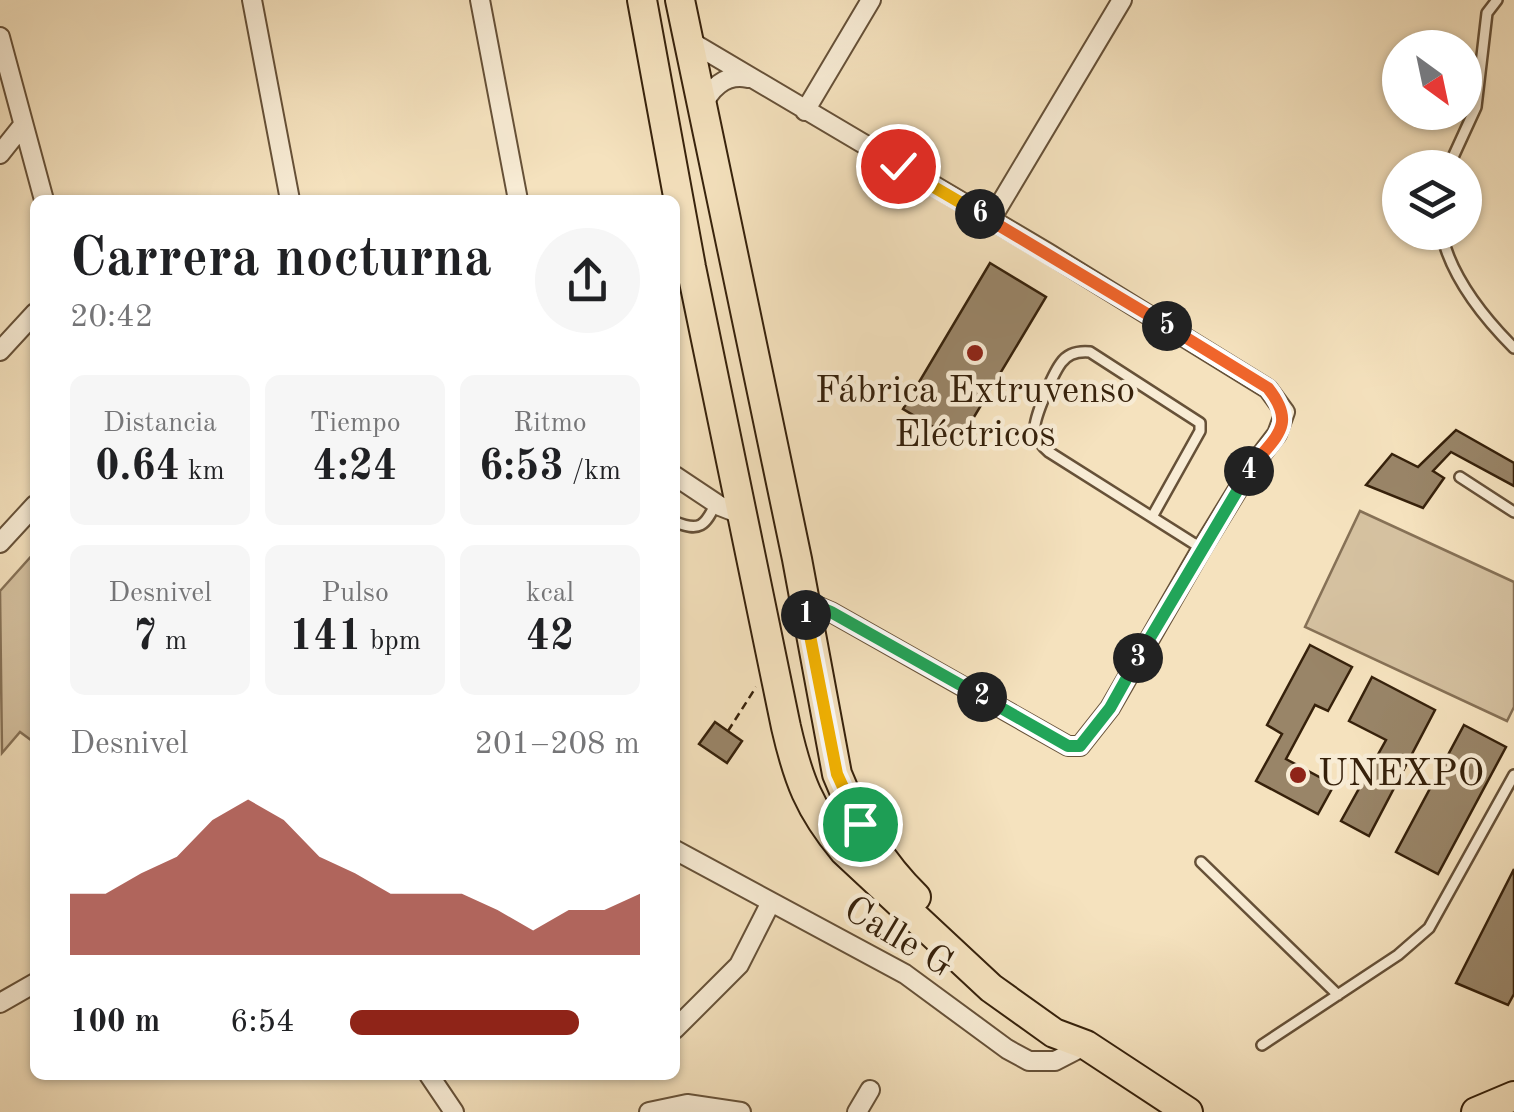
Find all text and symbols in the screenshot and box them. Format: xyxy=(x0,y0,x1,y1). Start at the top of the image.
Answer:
north arrow xyxy=(1382,30,1482,130)
map controls xyxy=(1382,30,1482,250)
pin xyxy=(856,124,941,209)
icon: check xyxy=(871,139,926,194)
button: layers xyxy=(1382,150,1482,250)
pin: 6 xyxy=(955,189,1005,239)
text: 6 xyxy=(972,200,988,228)
button: share xyxy=(535,228,640,333)
text: Carrera nocturna xyxy=(70,233,492,288)
pin: 5 xyxy=(1142,301,1192,351)
text: 20:42 xyxy=(70,302,153,334)
text: 5 xyxy=(1159,312,1175,340)
marker: Fábrica Extruvenso Eléctricos xyxy=(964,342,986,364)
place label: Fábrica Extruvenso Eléctricos xyxy=(815,373,1135,455)
text: Distancia xyxy=(103,410,217,438)
text: Tiempo xyxy=(309,410,401,438)
text: Ritmo xyxy=(513,410,587,438)
pin: 4 xyxy=(1224,446,1274,496)
text: 0.64 xyxy=(95,447,180,489)
text: 4:24 xyxy=(313,447,397,489)
text: 6:53 xyxy=(479,447,564,489)
text: 4 xyxy=(1241,457,1257,485)
text: km xyxy=(180,458,225,486)
text: /km xyxy=(564,458,621,486)
text: Desnivel xyxy=(108,580,212,608)
text: Pulso xyxy=(321,580,389,608)
text: kcal xyxy=(526,580,574,608)
pin: 1 xyxy=(781,590,831,640)
text: 1 xyxy=(798,601,814,629)
text: 7 xyxy=(133,617,157,659)
text: 141 xyxy=(289,617,362,659)
text: 42 xyxy=(526,617,574,659)
text: m xyxy=(157,628,187,656)
text: bpm xyxy=(362,628,421,656)
pin: 3 xyxy=(1113,633,1163,683)
text: 3 xyxy=(1130,644,1146,672)
pin: 2 xyxy=(957,672,1007,722)
text: 2 xyxy=(974,683,990,711)
text: Desnivel xyxy=(70,729,188,761)
text: 201–208 m xyxy=(474,729,640,761)
place label: UNEXPO xyxy=(1318,756,1484,794)
marker: UNEXPO xyxy=(1287,764,1309,786)
pin xyxy=(818,782,903,867)
icon: arrive xyxy=(833,797,888,852)
street label: Calle G xyxy=(837,891,959,985)
text: 100 m xyxy=(70,1007,160,1039)
text: 6:54 xyxy=(230,1007,295,1039)

